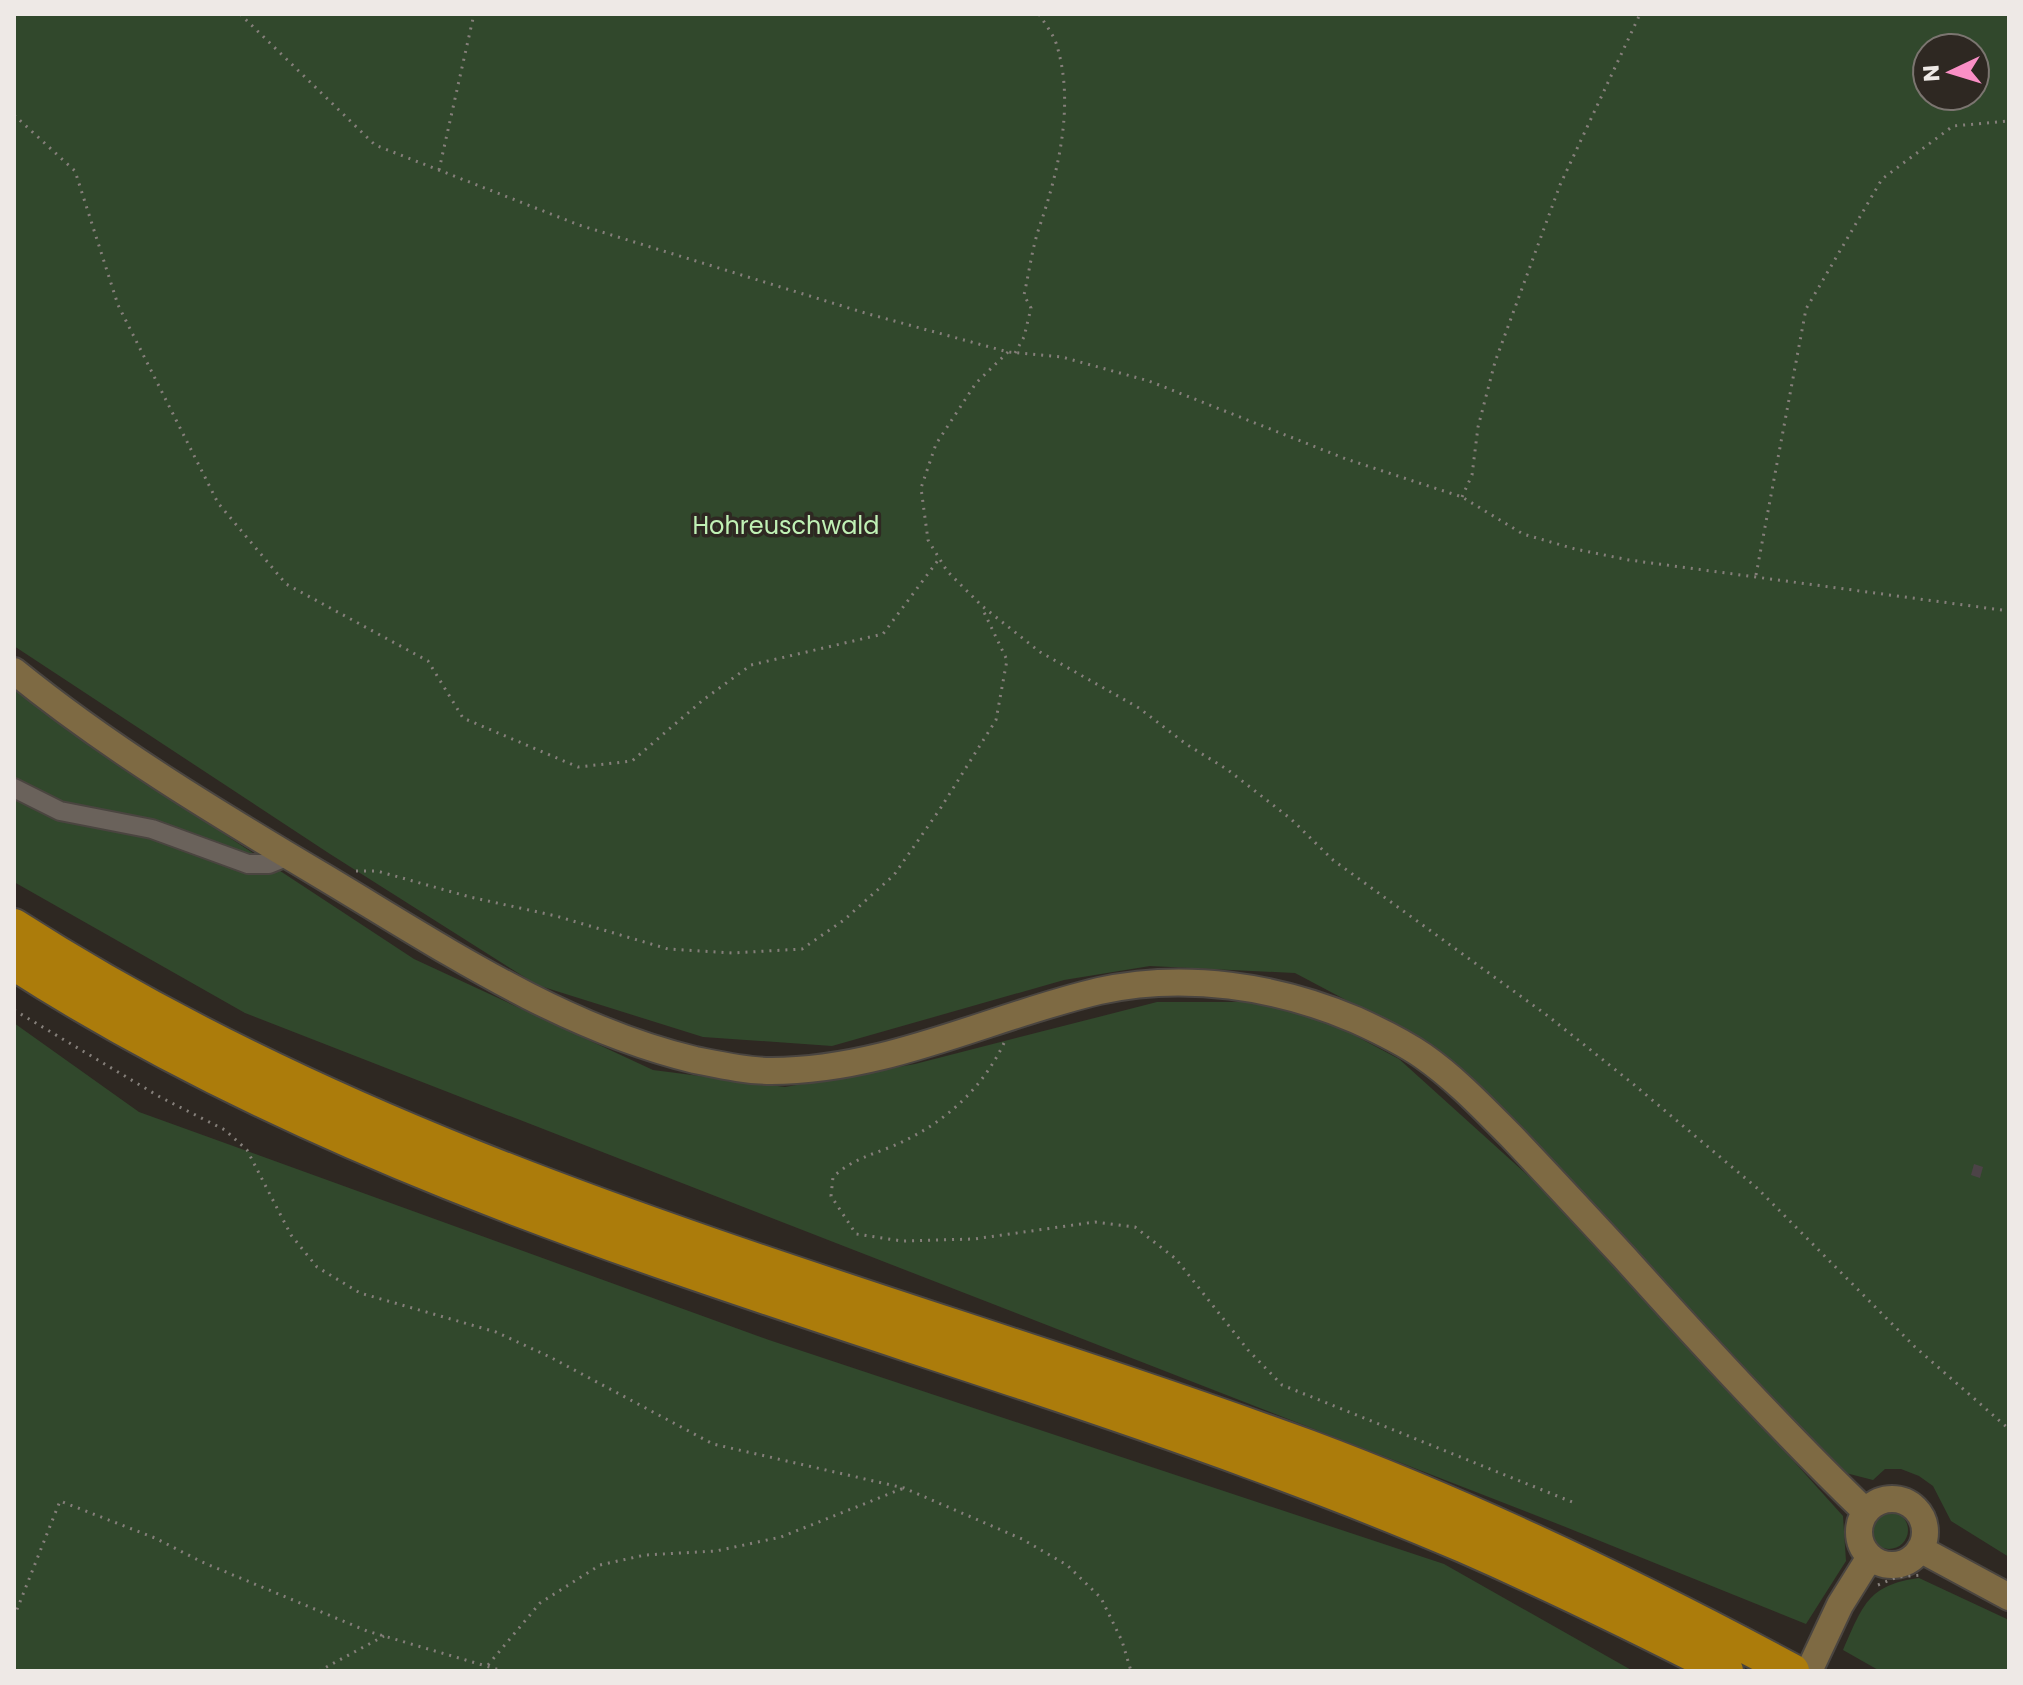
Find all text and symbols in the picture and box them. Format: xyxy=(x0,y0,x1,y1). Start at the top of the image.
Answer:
north arrow xyxy=(1911,32,1991,112)
text: N xyxy=(1916,64,1948,83)
park label: Hohreuschwald xyxy=(692,509,880,542)

